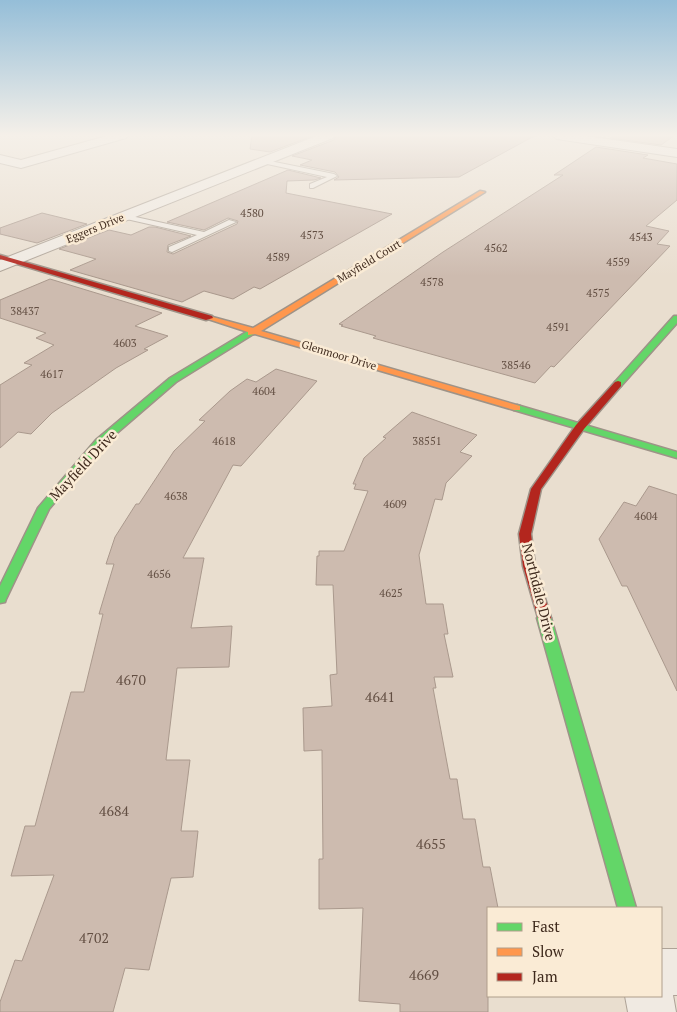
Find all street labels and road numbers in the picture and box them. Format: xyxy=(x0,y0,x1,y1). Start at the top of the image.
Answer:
street label: Eggers Drive xyxy=(64,210,127,246)
street label: Mayfield Court xyxy=(334,236,404,286)
street label: Glenmoor Drive xyxy=(300,337,379,373)
street label: Mayfield Drive xyxy=(45,425,120,504)
street label: Northdale Drive xyxy=(518,541,561,643)

